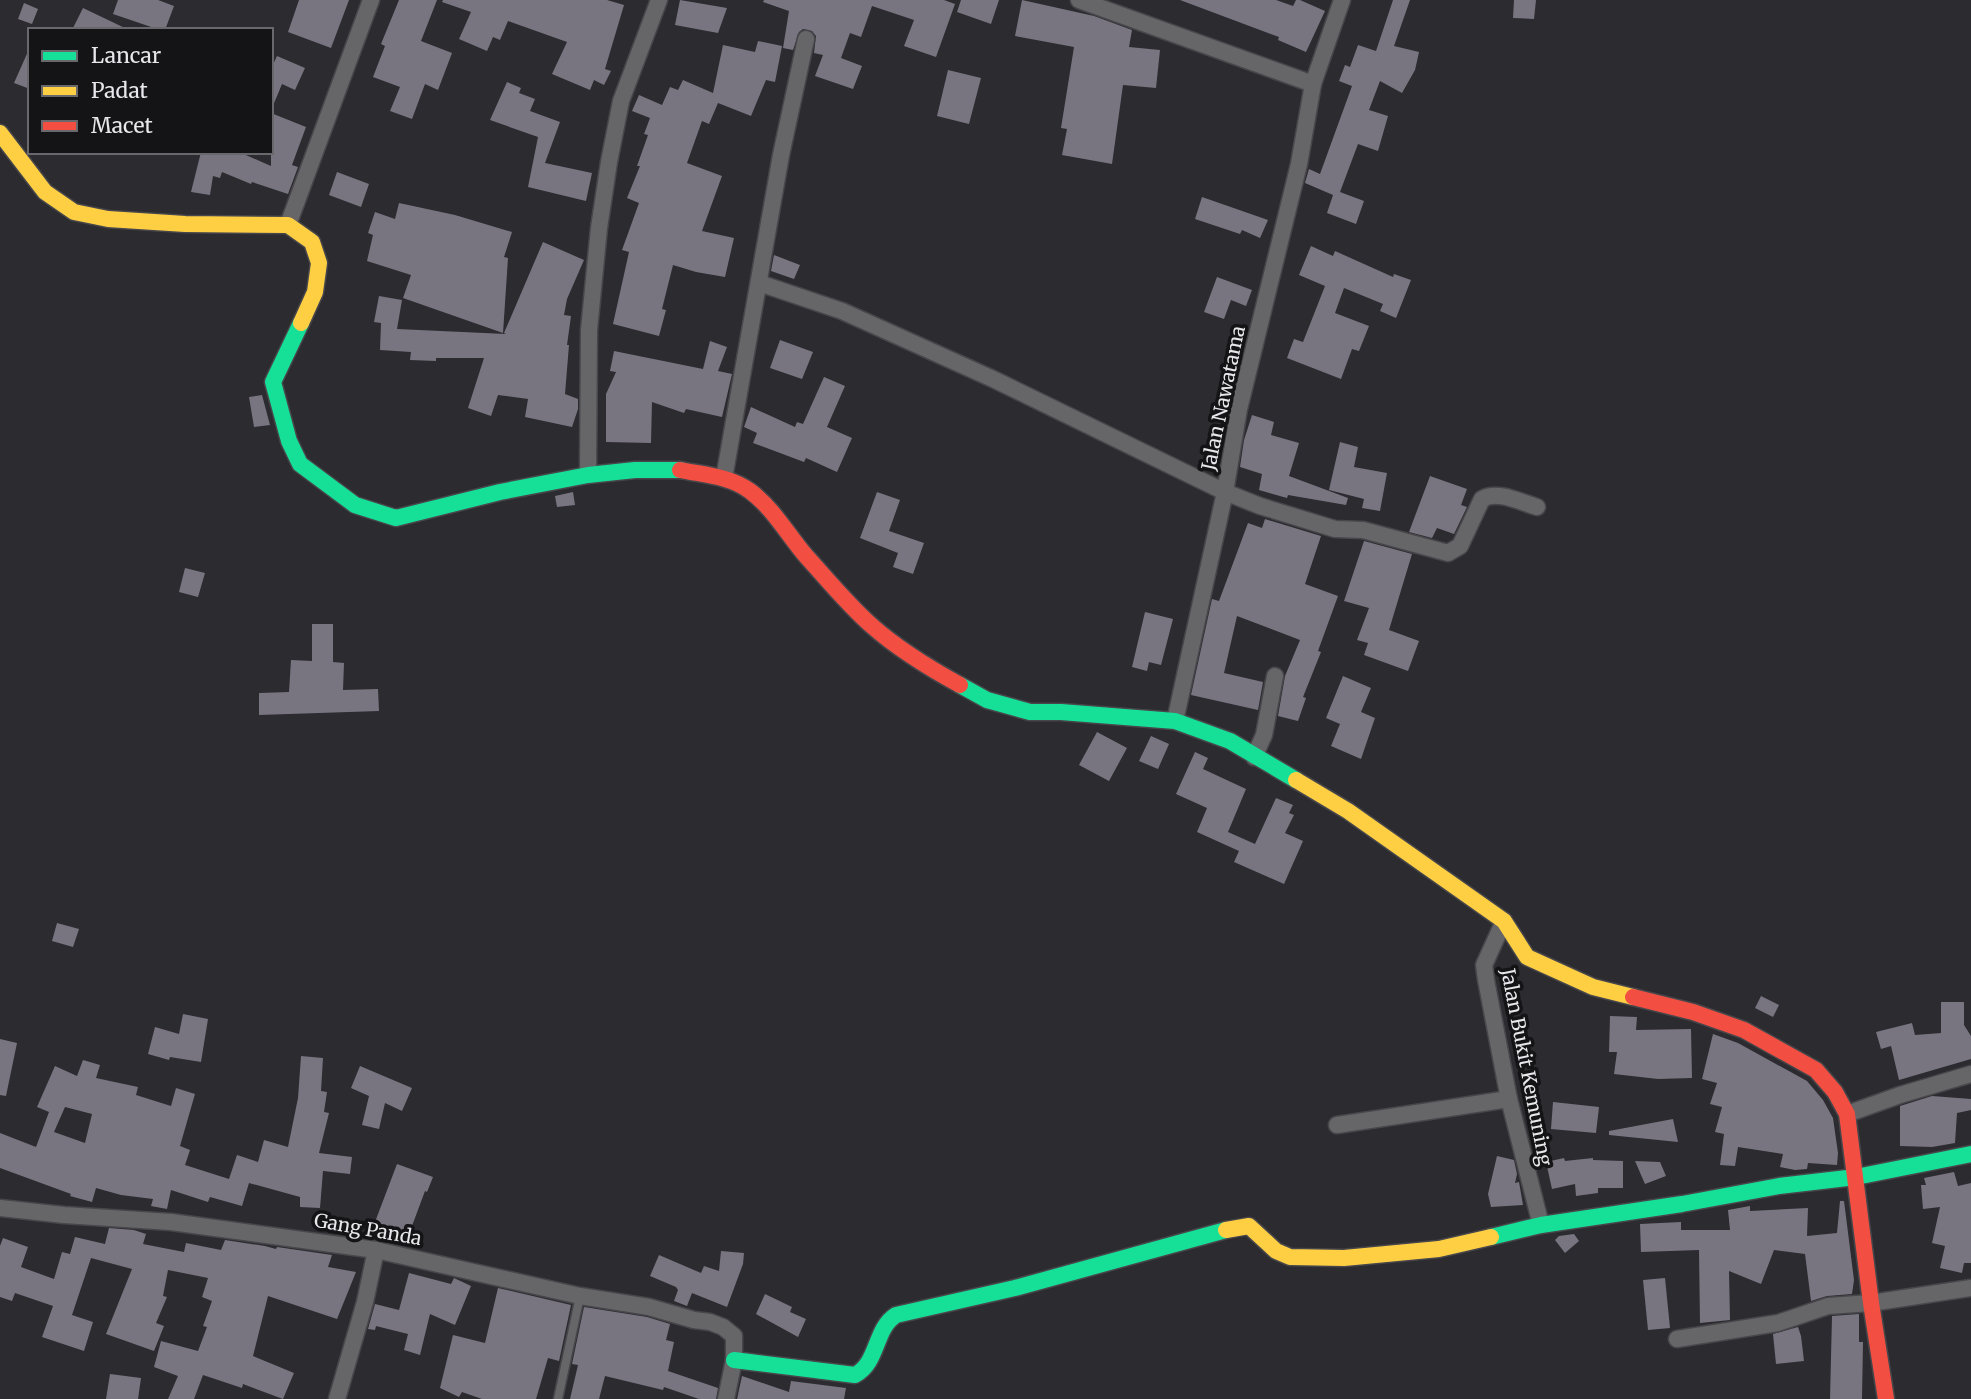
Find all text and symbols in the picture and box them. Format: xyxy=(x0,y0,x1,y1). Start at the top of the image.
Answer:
legend xyxy=(28,28,273,154)
text: Lancar xyxy=(91,42,161,69)
text: Padat xyxy=(91,77,148,104)
text: Macet xyxy=(91,112,153,139)
street label: Jalan Nawatama xyxy=(1196,323,1250,474)
street label: Jalan Bukit Kemuning xyxy=(1496,965,1558,1168)
street label: Gang Panda xyxy=(312,1208,424,1250)

